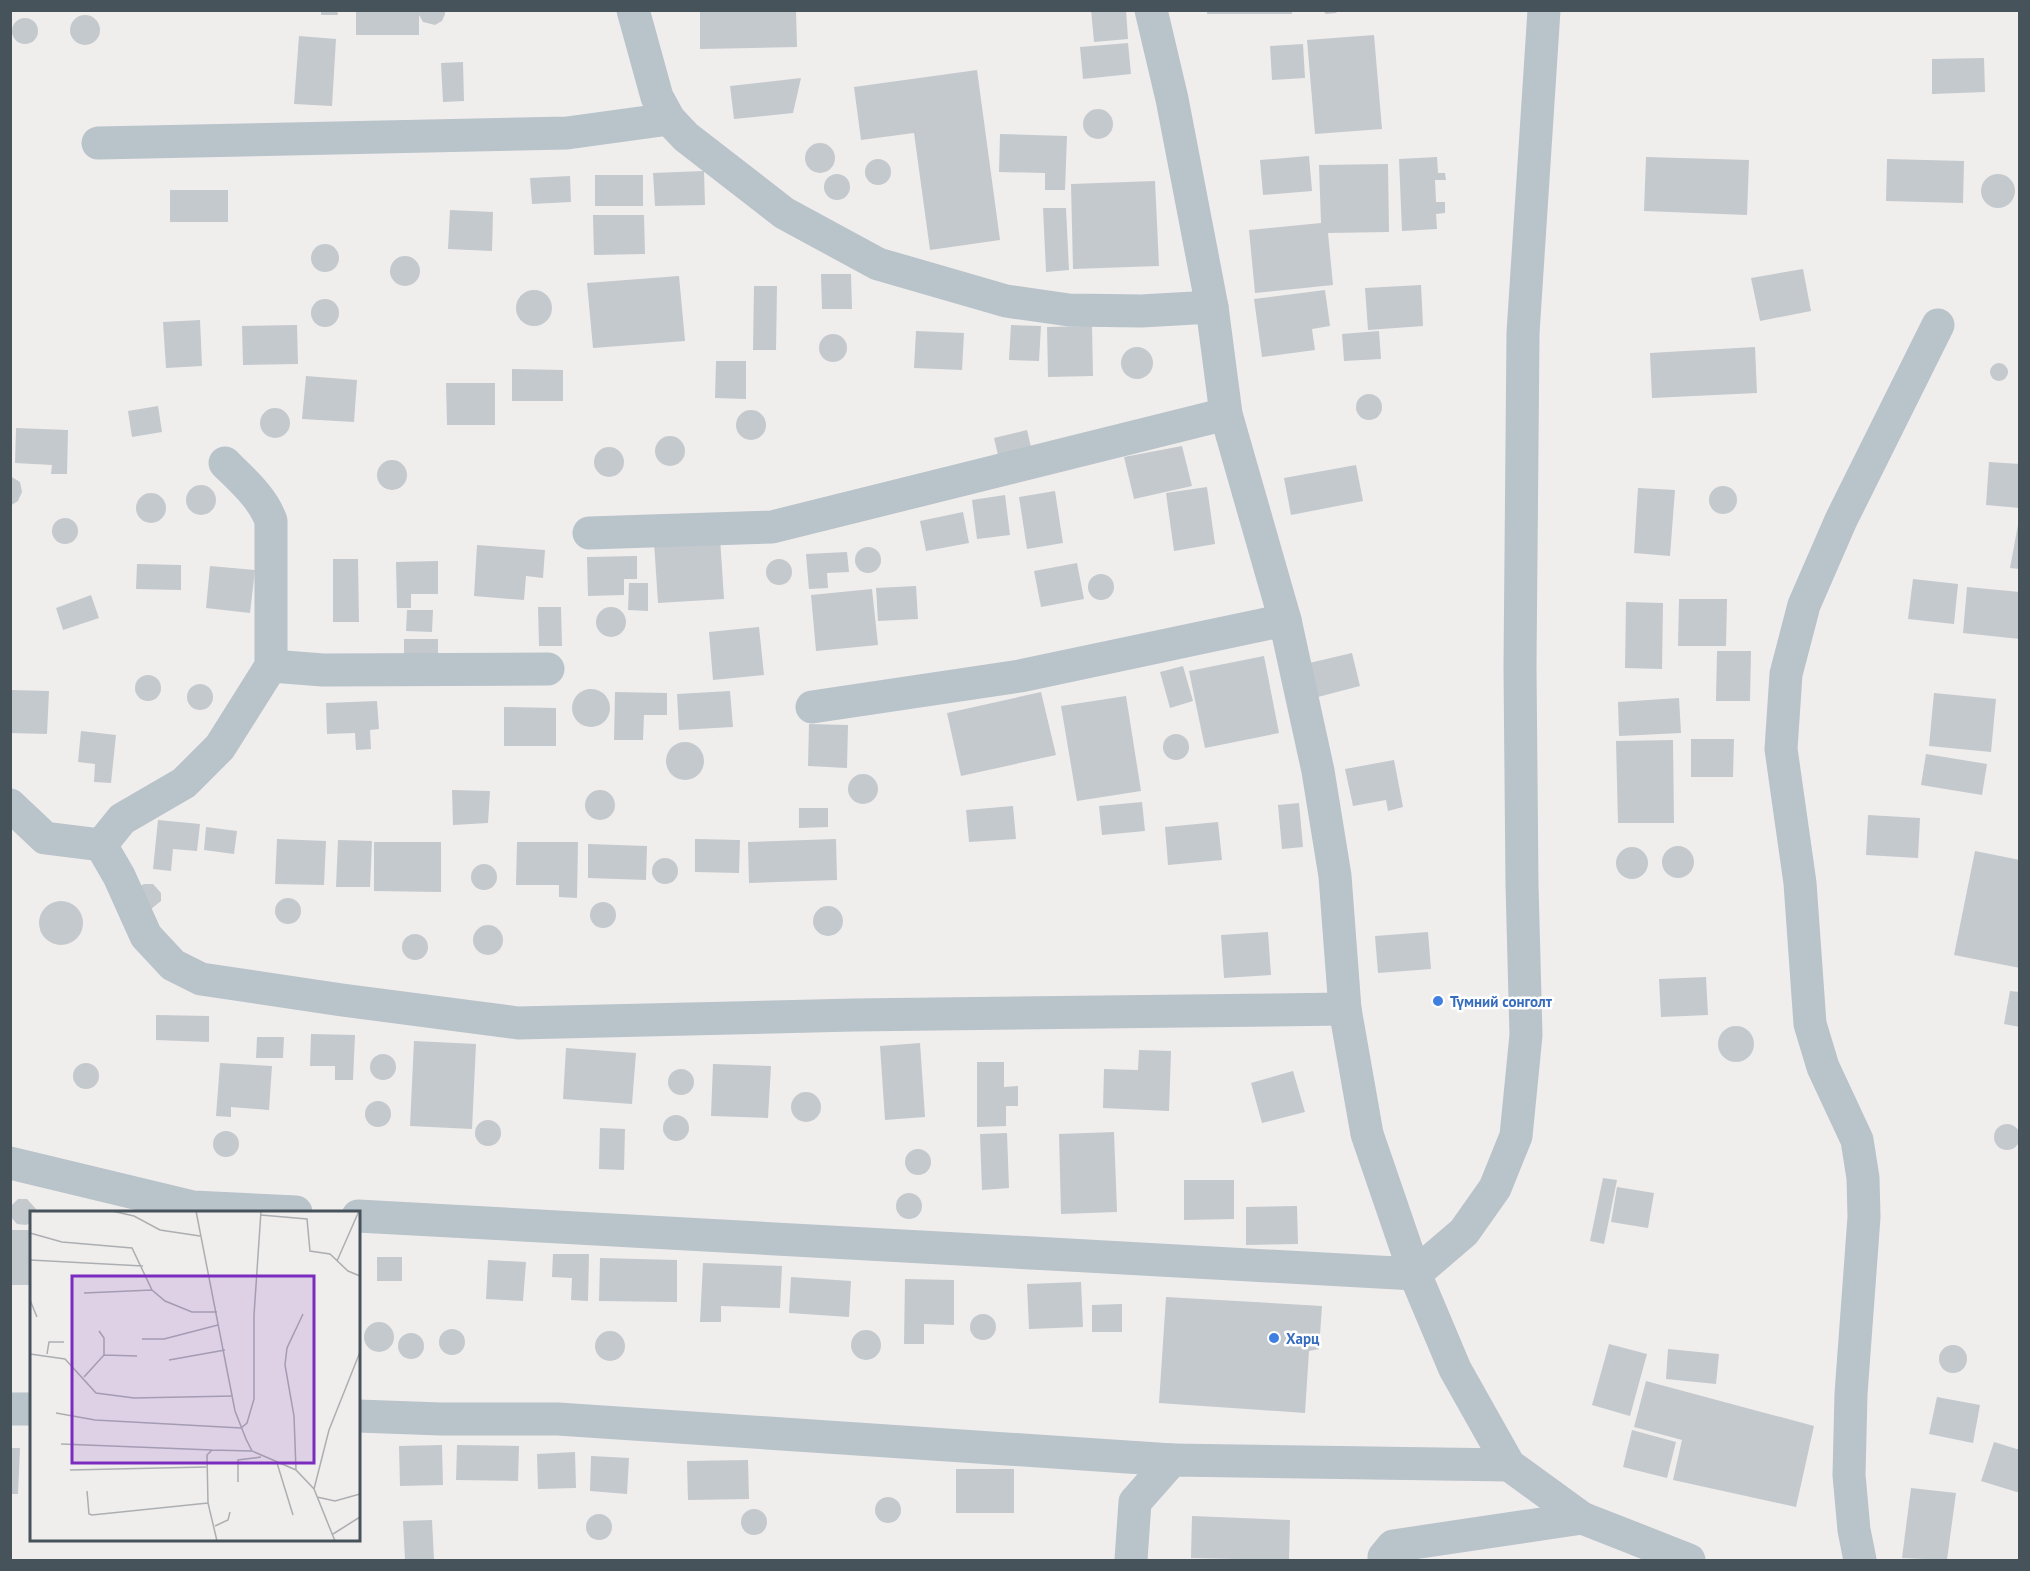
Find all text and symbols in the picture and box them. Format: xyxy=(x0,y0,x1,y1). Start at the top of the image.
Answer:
place label: Түмний сонголт xyxy=(1450,992,1553,1011)
marker: Түмний сонголт xyxy=(1431,994,1445,1008)
inset map xyxy=(30,1211,360,1541)
place label: Харц xyxy=(1286,1329,1320,1348)
marker: Харц xyxy=(1267,1331,1281,1345)

